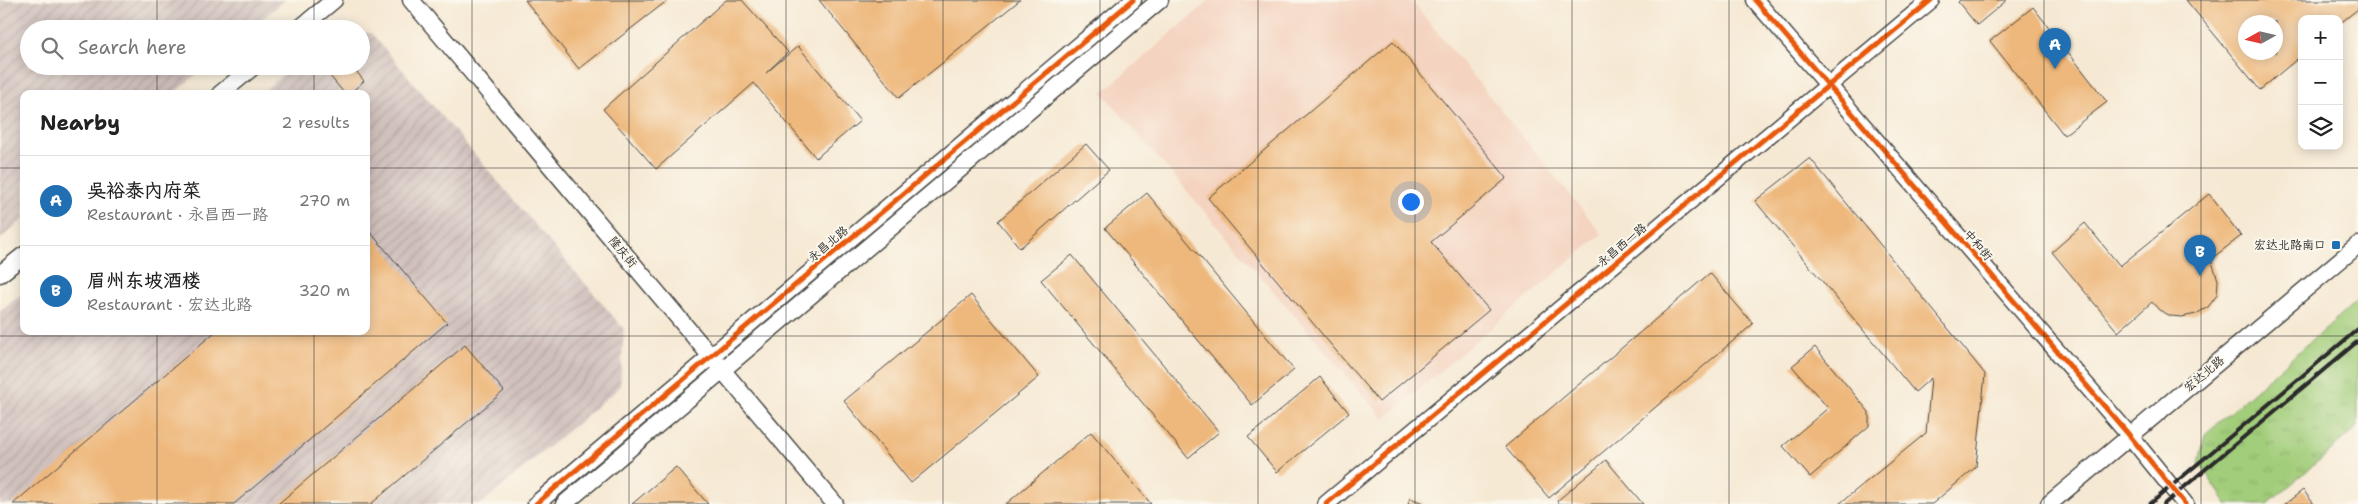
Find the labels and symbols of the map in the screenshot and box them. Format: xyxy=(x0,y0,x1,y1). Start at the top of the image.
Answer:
north arrow xyxy=(2238,15,2283,60)
pin: A xyxy=(2039,28,2071,69)
your location xyxy=(1398,189,1424,215)
street label: 永昌西一路 xyxy=(1594,220,1650,270)
street label: 永昌北路 xyxy=(804,222,852,266)
street label: 中和街 xyxy=(1960,226,1996,264)
street label: 隆庆街 xyxy=(605,233,641,271)
pin: B xyxy=(2184,235,2216,276)
place label: 宏达北路南口 xyxy=(2254,237,2326,253)
marker: 宏达北路南口 xyxy=(2330,239,2342,251)
street label: 宏达北路 xyxy=(2180,352,2228,396)

